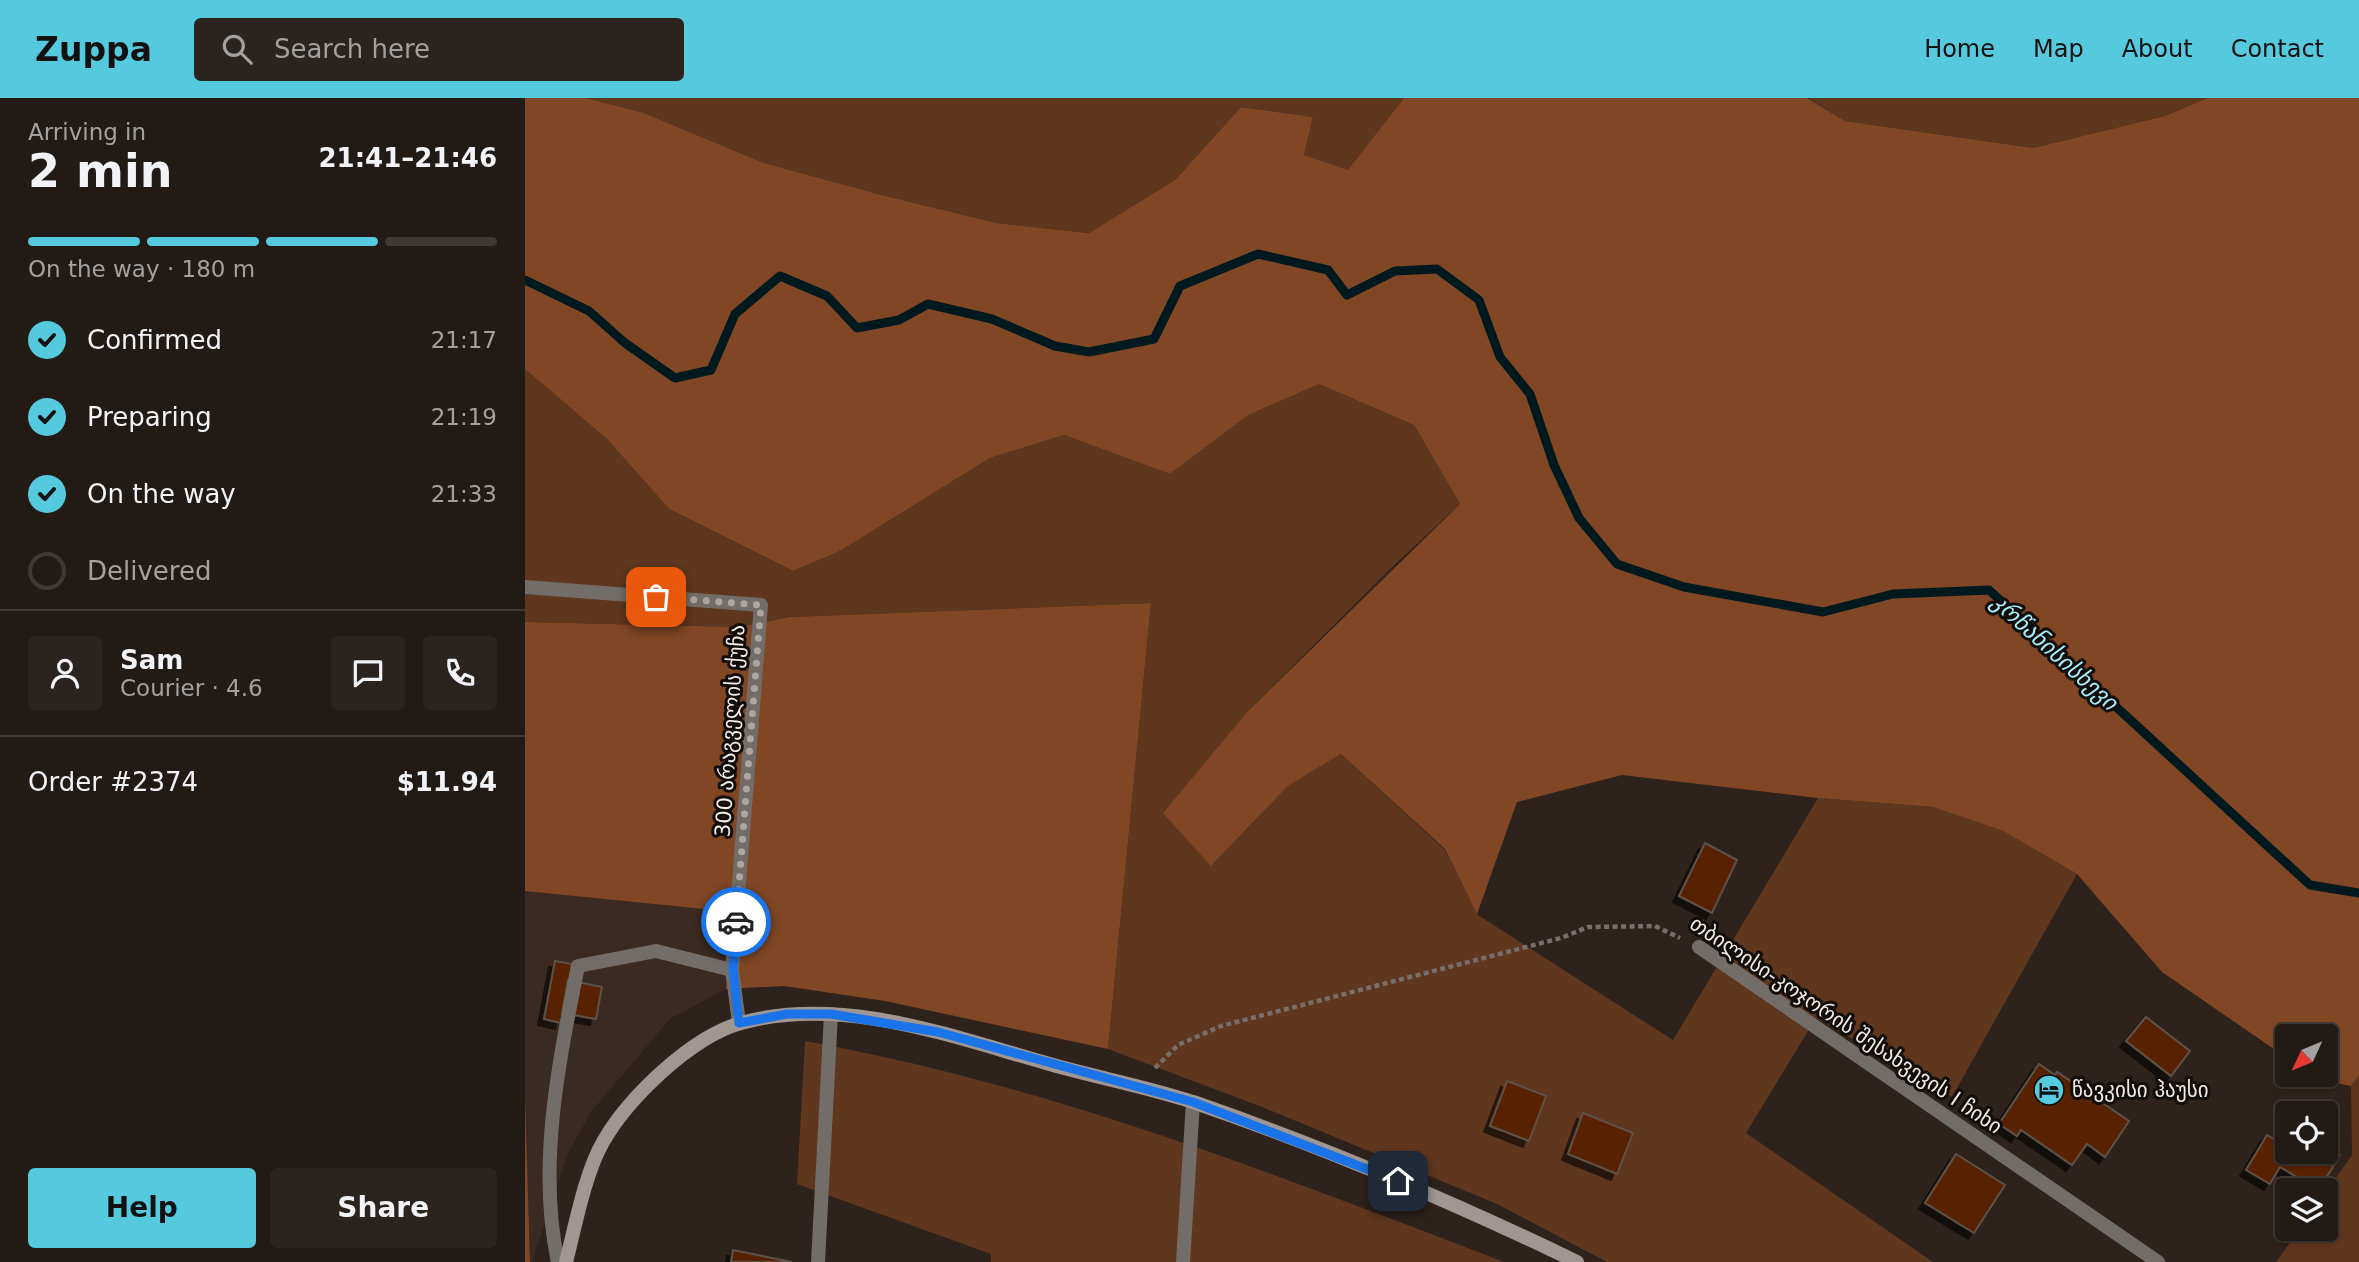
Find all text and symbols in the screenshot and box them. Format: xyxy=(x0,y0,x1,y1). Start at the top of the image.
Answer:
search box xyxy=(194,18,684,81)
text: Zuppa xyxy=(35,30,152,69)
icon: search xyxy=(218,30,256,68)
text: Search here xyxy=(274,34,430,64)
text: Home xyxy=(1924,35,1995,63)
text: Map xyxy=(2033,35,2084,63)
text: About xyxy=(2122,35,2193,63)
text: Contact xyxy=(2231,35,2324,63)
text: Arriving in xyxy=(28,119,146,145)
text: 21:41–21:46 xyxy=(318,143,497,173)
text: 2 min xyxy=(28,144,172,198)
text: On the way · 180 m xyxy=(28,256,255,282)
icon: check xyxy=(28,321,66,359)
text: Confirmed xyxy=(87,325,222,355)
text: 21:17 xyxy=(431,327,497,353)
icon: check xyxy=(28,398,66,436)
text: Preparing xyxy=(87,402,212,432)
text: 21:19 xyxy=(431,404,497,430)
icon: check xyxy=(28,475,66,513)
text: On the way xyxy=(87,479,236,509)
text: 21:33 xyxy=(431,481,497,507)
text: Delivered xyxy=(87,556,211,586)
pin xyxy=(626,567,686,627)
icon: bag xyxy=(637,578,675,616)
water label: კრწანისისხევი xyxy=(1985,588,2125,718)
street label: 300 არაგველის ქუჩა xyxy=(711,624,749,838)
button: person xyxy=(28,636,102,710)
button: chat xyxy=(331,636,405,710)
button: phone xyxy=(423,636,497,710)
text: Sam xyxy=(120,645,183,675)
text: Courier · 4.6 xyxy=(120,675,263,701)
text: Order #2374 xyxy=(28,767,198,797)
text: $11.94 xyxy=(397,767,497,797)
courier xyxy=(701,887,771,957)
icon: car xyxy=(717,903,755,941)
street label: თბილისი-კოჯორის შესახვევის I ჩიხი xyxy=(1685,911,2007,1139)
north arrow xyxy=(2275,1024,2338,1087)
map controls xyxy=(2275,1024,2338,1241)
hotel icon: წავკისი ჰაუსი xyxy=(2032,1073,2066,1107)
place label: წავკისი ჰაუსი xyxy=(2072,1078,2209,1102)
button: locate xyxy=(2275,1101,2338,1164)
pin xyxy=(1368,1151,1428,1211)
icon: home xyxy=(1379,1162,1417,1200)
button: Help xyxy=(28,1168,256,1248)
button: Share xyxy=(270,1168,497,1248)
button: layers xyxy=(2275,1178,2338,1241)

